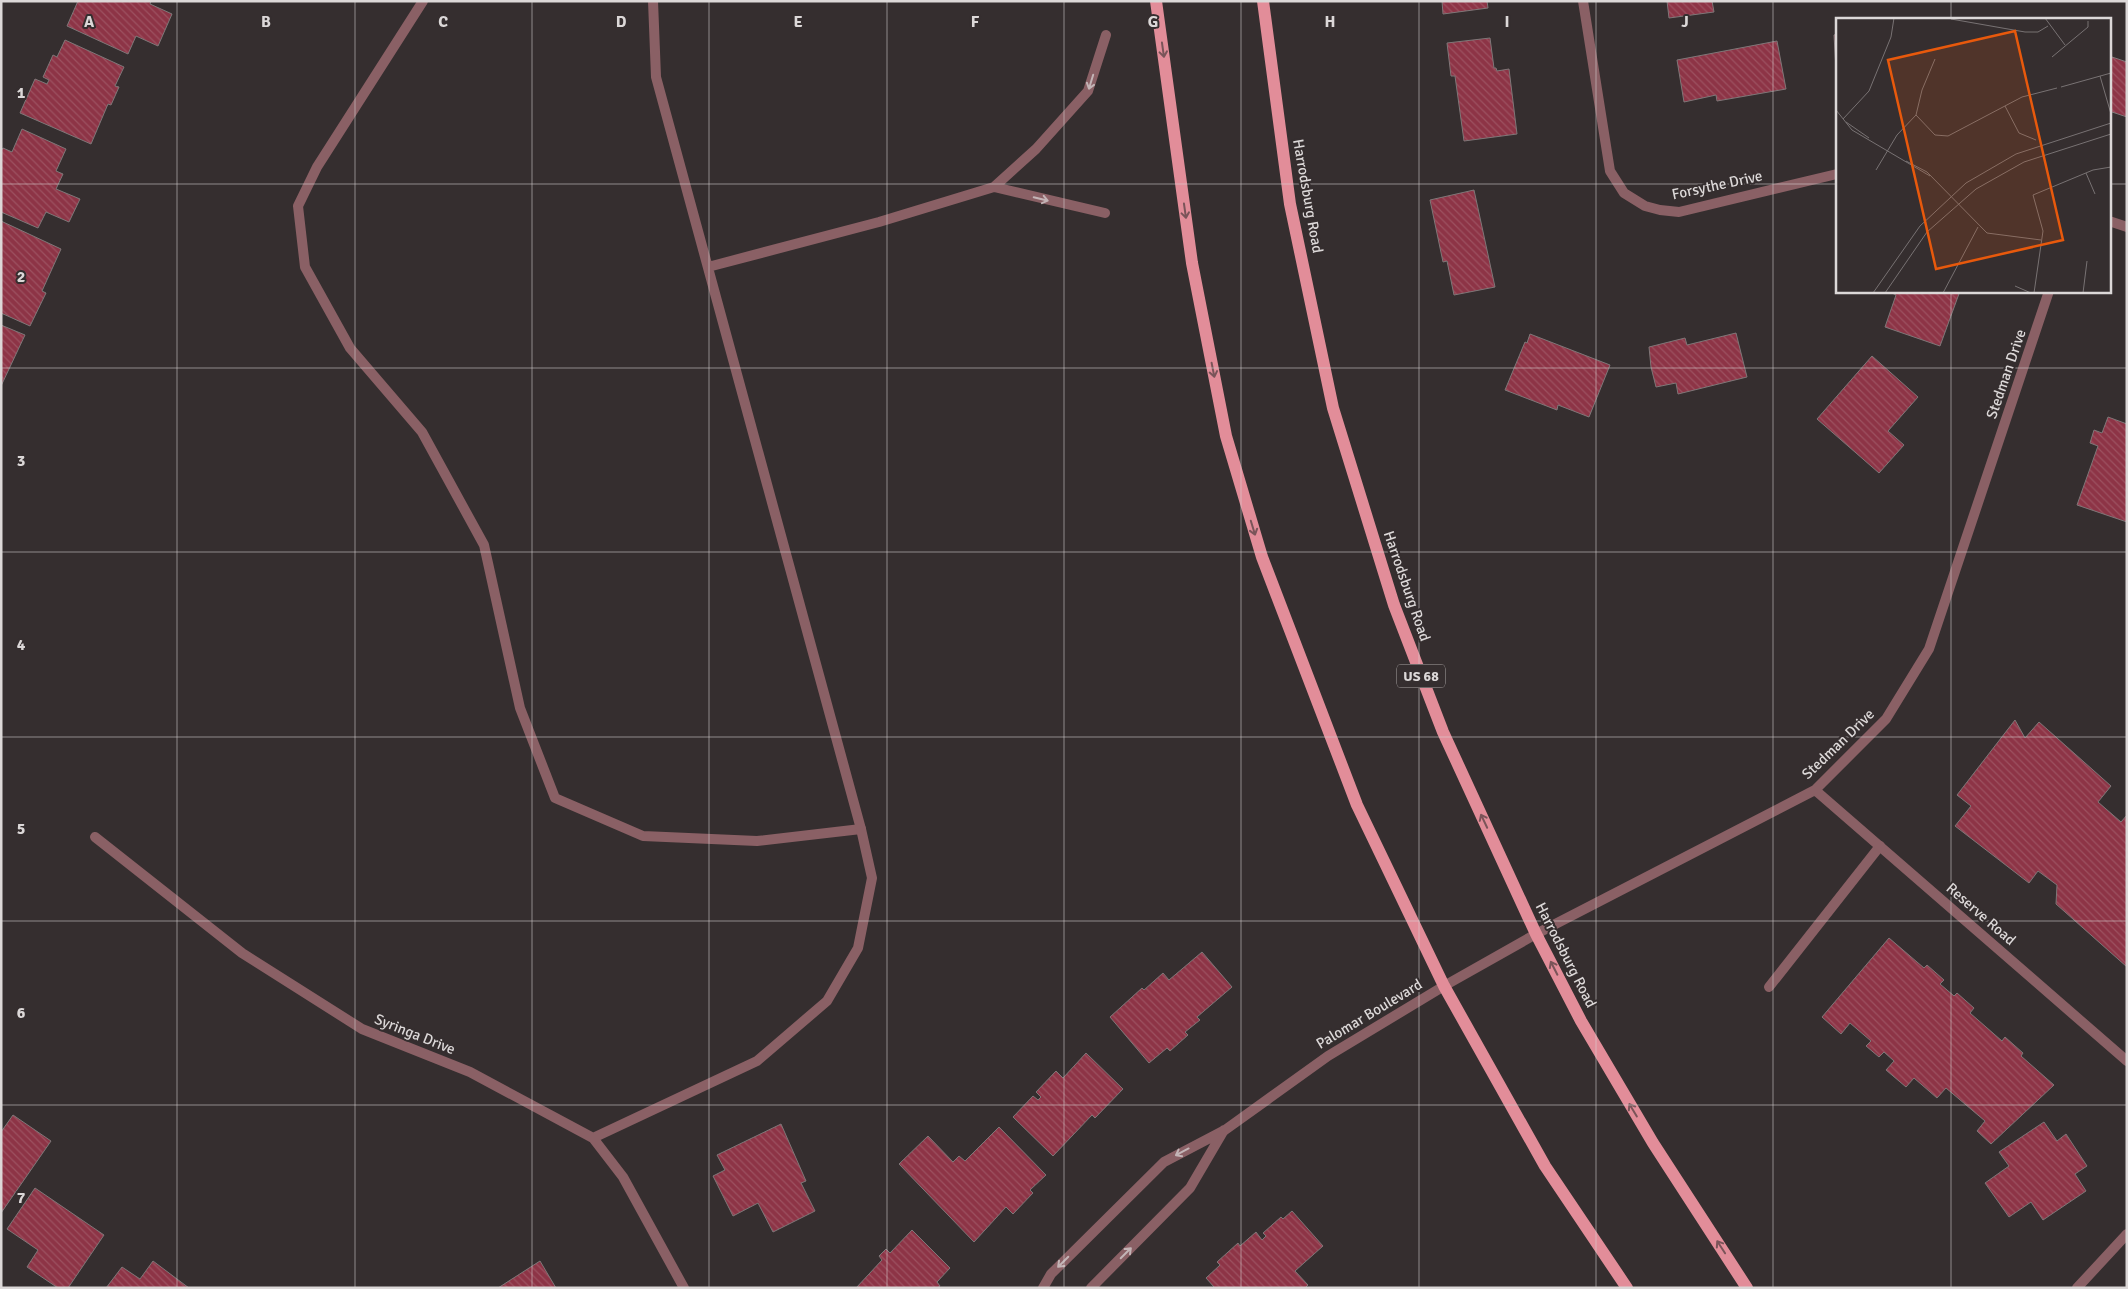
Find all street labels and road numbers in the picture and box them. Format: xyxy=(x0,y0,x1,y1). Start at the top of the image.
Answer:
street label: Harrodsburg Road xyxy=(1289,138,1327,255)
street label: Forsythe Drive xyxy=(1670,167,1764,203)
street label: Stedman Drive xyxy=(1982,327,2030,421)
street label: Harrodsburg Road xyxy=(1380,528,1434,644)
road number: US 68 xyxy=(1397,664,1445,688)
street label: Stedman Drive xyxy=(1798,705,1878,783)
street label: Reserve Road xyxy=(1943,879,2019,949)
street label: Harrodsburg Road xyxy=(1532,899,1600,1011)
street label: Palomar Boulevard xyxy=(1313,975,1425,1053)
street label: Syringa Drive xyxy=(372,1010,458,1058)

